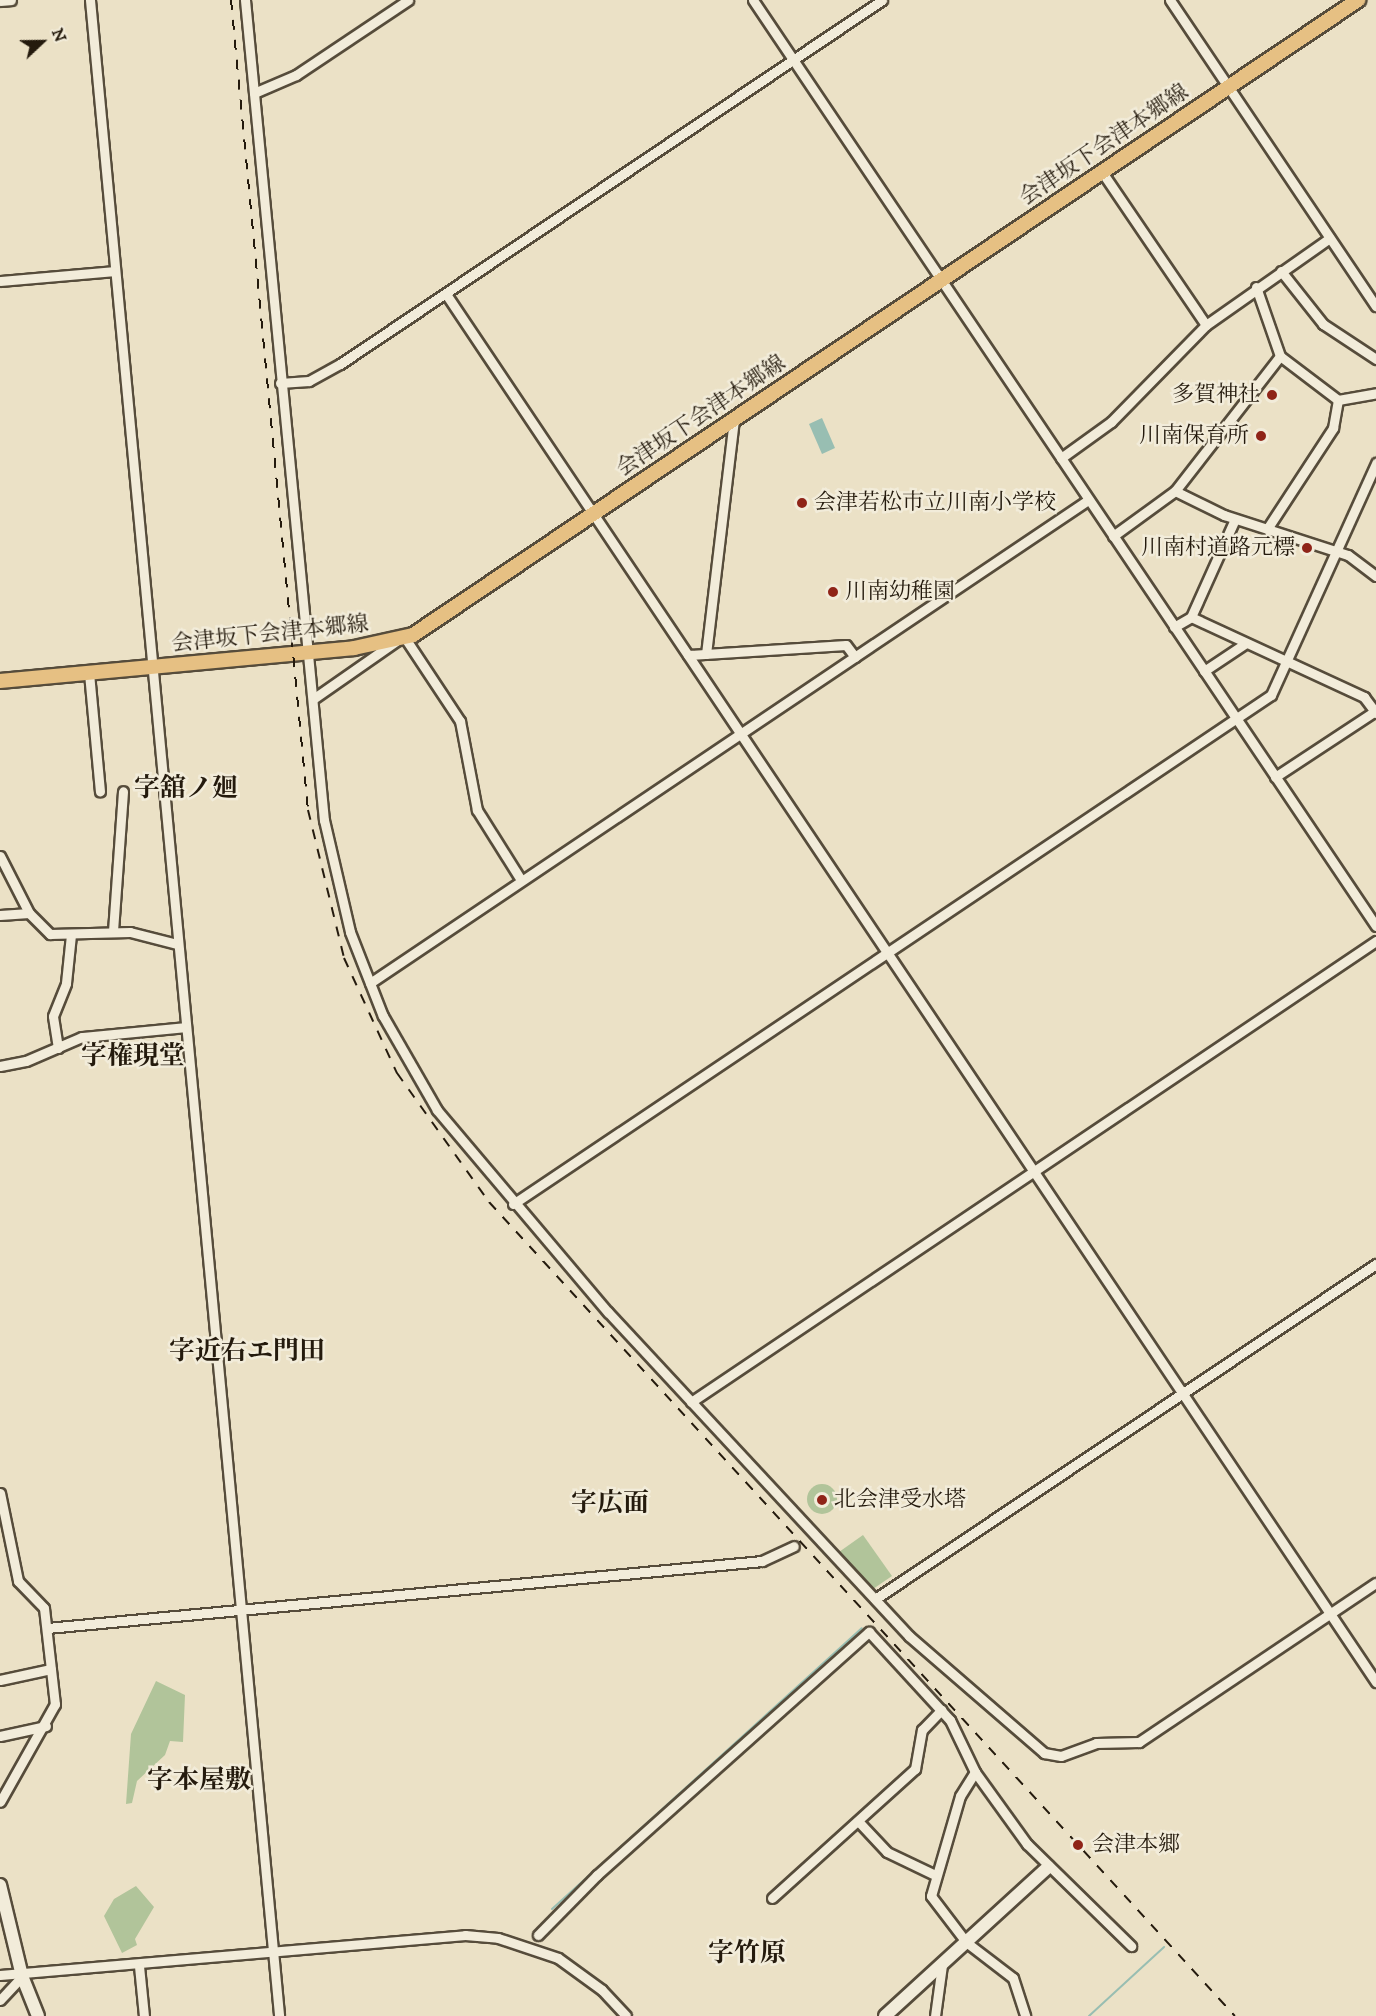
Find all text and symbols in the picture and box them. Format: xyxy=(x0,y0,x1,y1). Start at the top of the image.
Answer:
north arrow xyxy=(12,12,72,72)
text: N xyxy=(47,25,70,45)
street label: 会津坂下会津本郷線 xyxy=(1015,79,1193,211)
street label: 会津坂下会津本郷線 xyxy=(612,350,790,482)
place label: 多賀神社 xyxy=(1172,382,1260,408)
marker: 多賀神社 xyxy=(1265,388,1279,402)
place label: 川南保育所 xyxy=(1139,423,1249,449)
marker: 川南保育所 xyxy=(1254,429,1268,443)
place label: 会津若松市立川南小学校 xyxy=(814,490,1056,516)
marker: 会津若松市立川南小学校 xyxy=(795,496,809,510)
place label: 川南村道路元標 xyxy=(1141,535,1295,561)
marker: 川南村道路元標 xyxy=(1300,541,1314,555)
place label: 川南幼稚園 xyxy=(845,579,955,605)
marker: 川南幼稚園 xyxy=(826,585,840,599)
street label: 会津坂下会津本郷線 xyxy=(170,611,370,657)
district label: 字舘ノ廻 xyxy=(134,773,238,805)
district label: 字権現堂 xyxy=(81,1041,185,1073)
district label: 字近右エ門田 xyxy=(169,1336,325,1368)
place label: 北会津受水塔 xyxy=(834,1487,966,1513)
district label: 字広面 xyxy=(571,1488,649,1520)
marker: 北会津受水塔 xyxy=(815,1493,829,1507)
district label: 字本屋敷 xyxy=(147,1765,251,1797)
place label: 会津本郷 xyxy=(1092,1832,1180,1858)
marker: 会津本郷 xyxy=(1069,1836,1087,1854)
district label: 字竹原 xyxy=(708,1938,786,1970)

